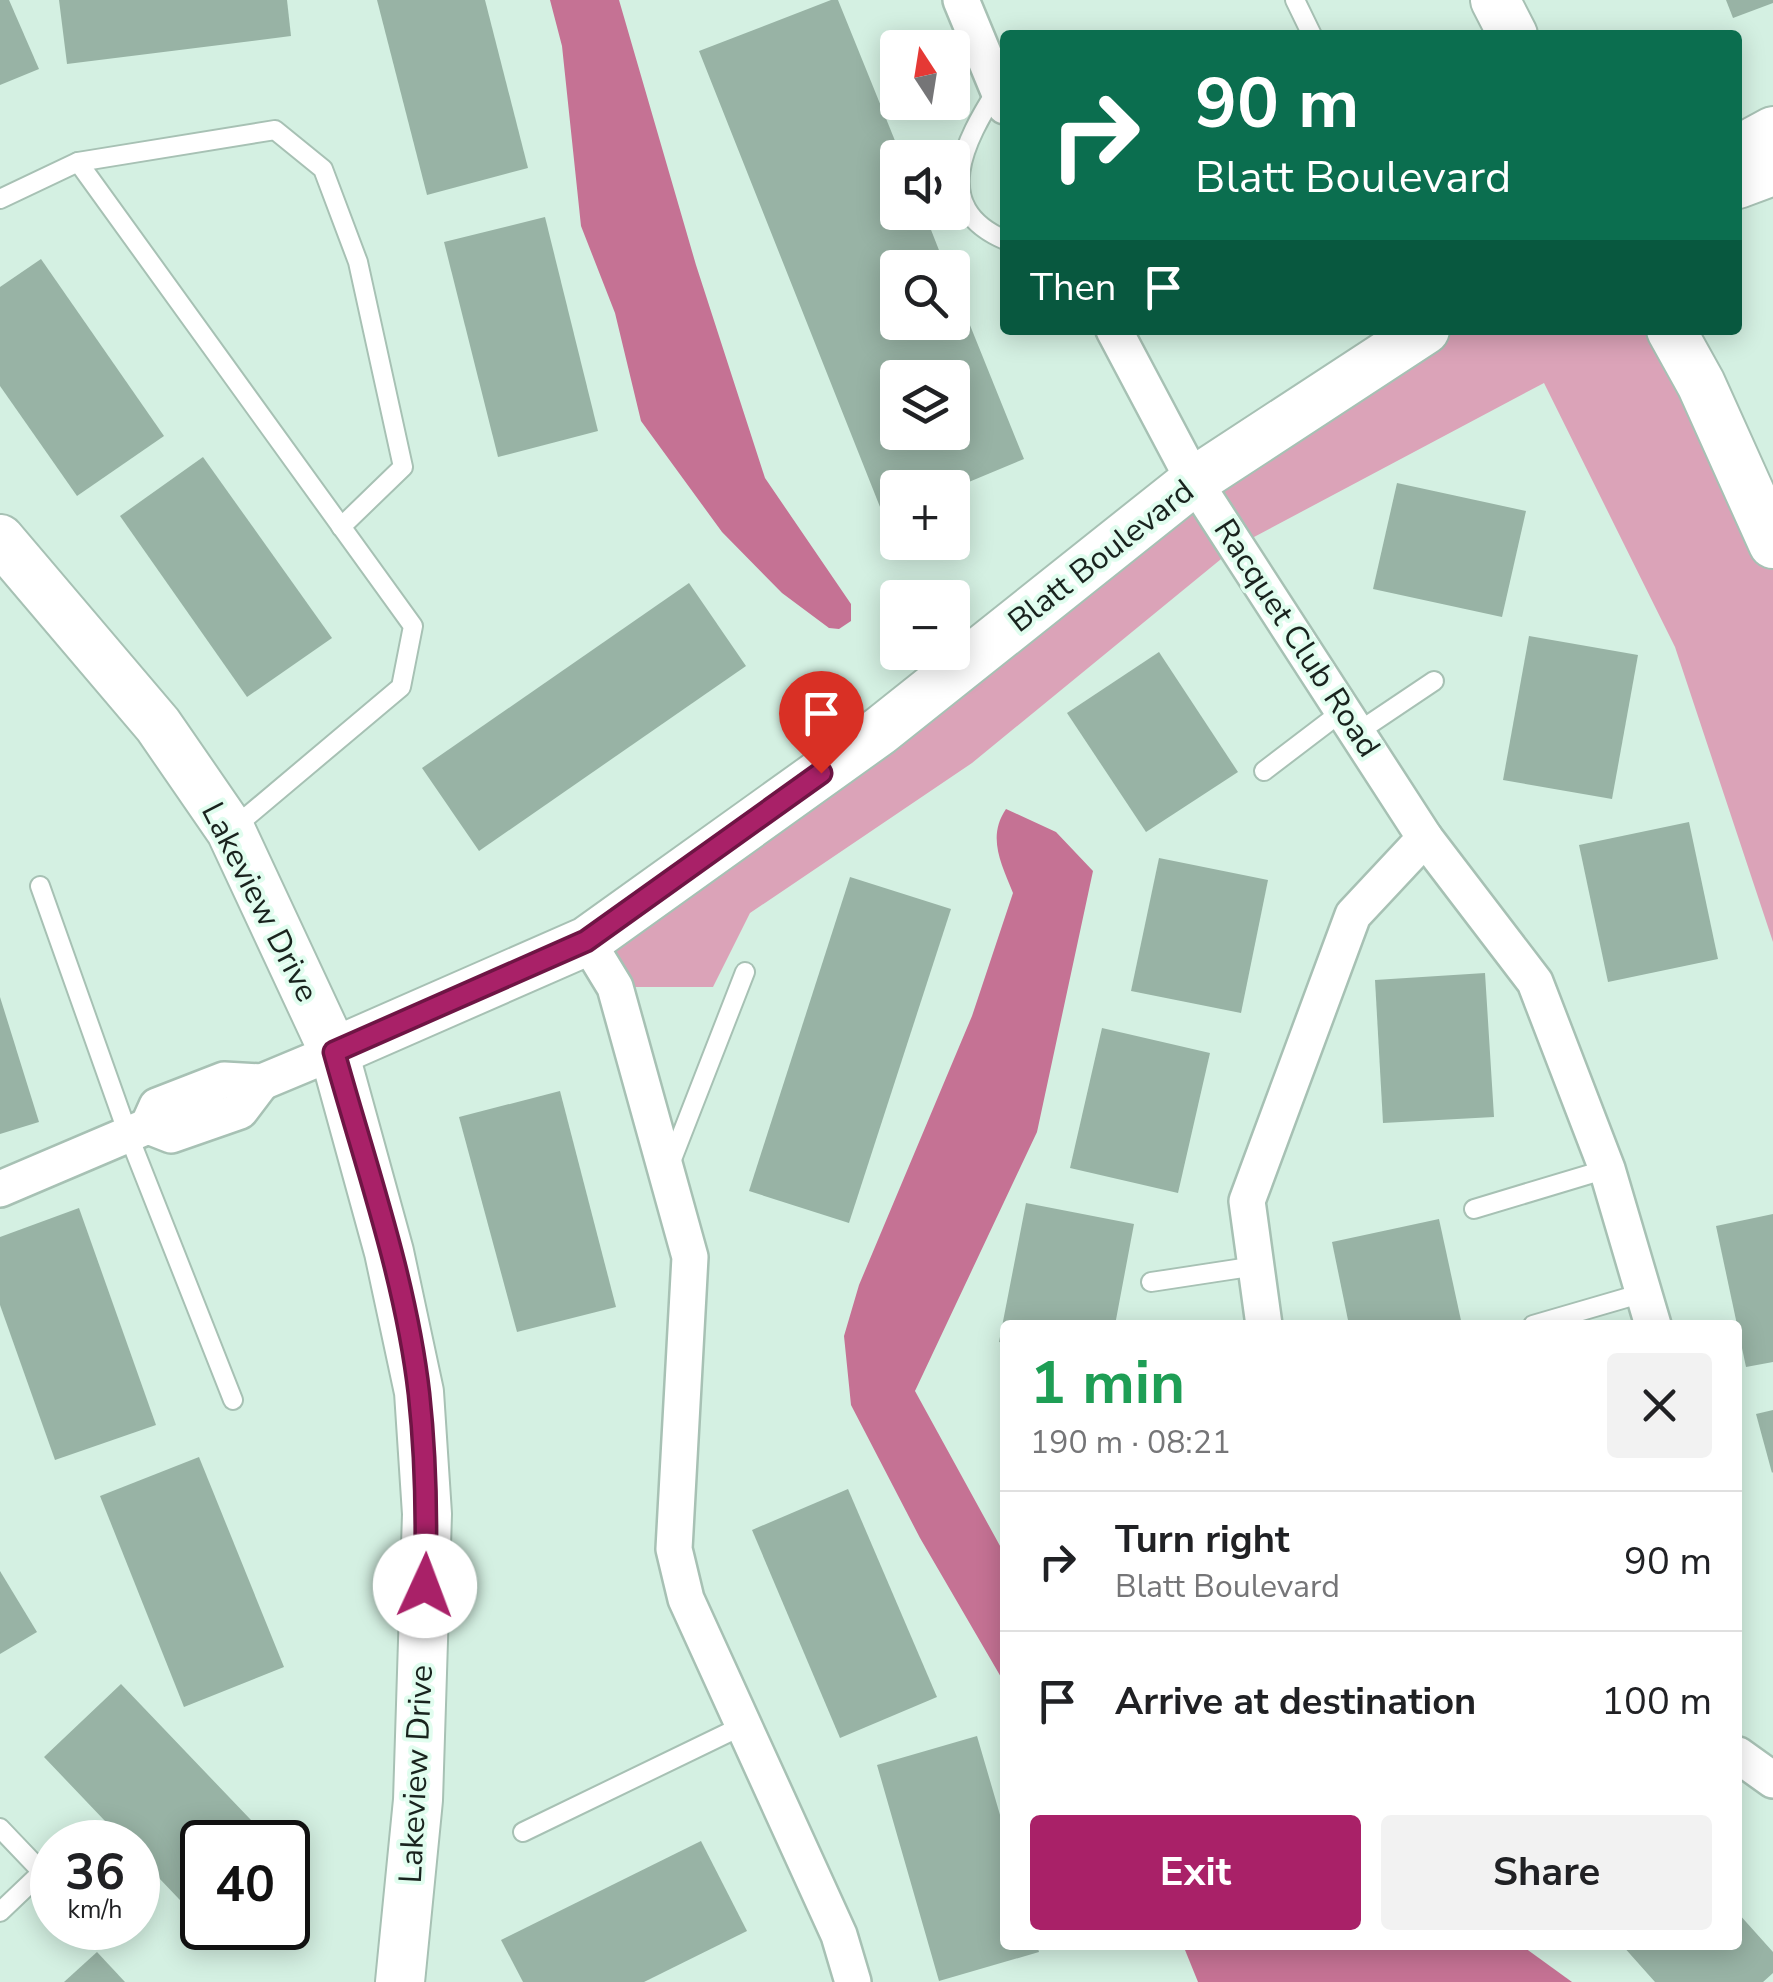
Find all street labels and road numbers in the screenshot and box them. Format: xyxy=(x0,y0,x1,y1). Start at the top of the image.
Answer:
street label: Blatt Boulevard xyxy=(999,470,1203,642)
street label: Racquet Club Road xyxy=(1204,510,1390,766)
street label: Lakeview Drive xyxy=(191,795,329,1009)
street label: Lakeview Drive xyxy=(389,1664,443,1884)

